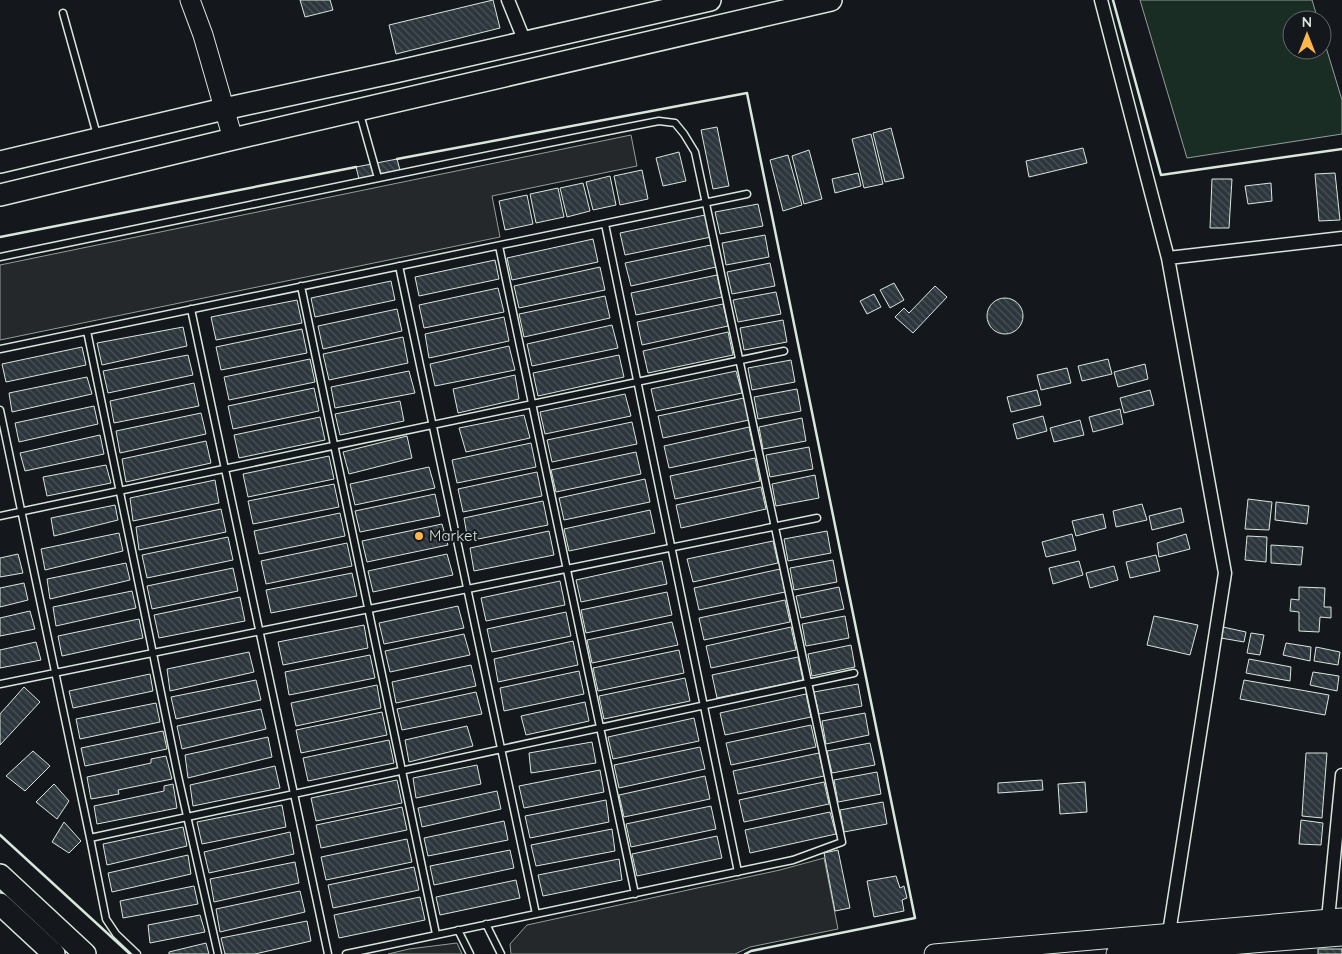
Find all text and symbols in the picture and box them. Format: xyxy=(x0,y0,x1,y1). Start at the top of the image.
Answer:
north arrow xyxy=(1282,10,1332,60)
text: N xyxy=(1302,13,1312,31)
place label: Market xyxy=(429,526,478,545)
marker: Market xyxy=(413,530,425,542)

